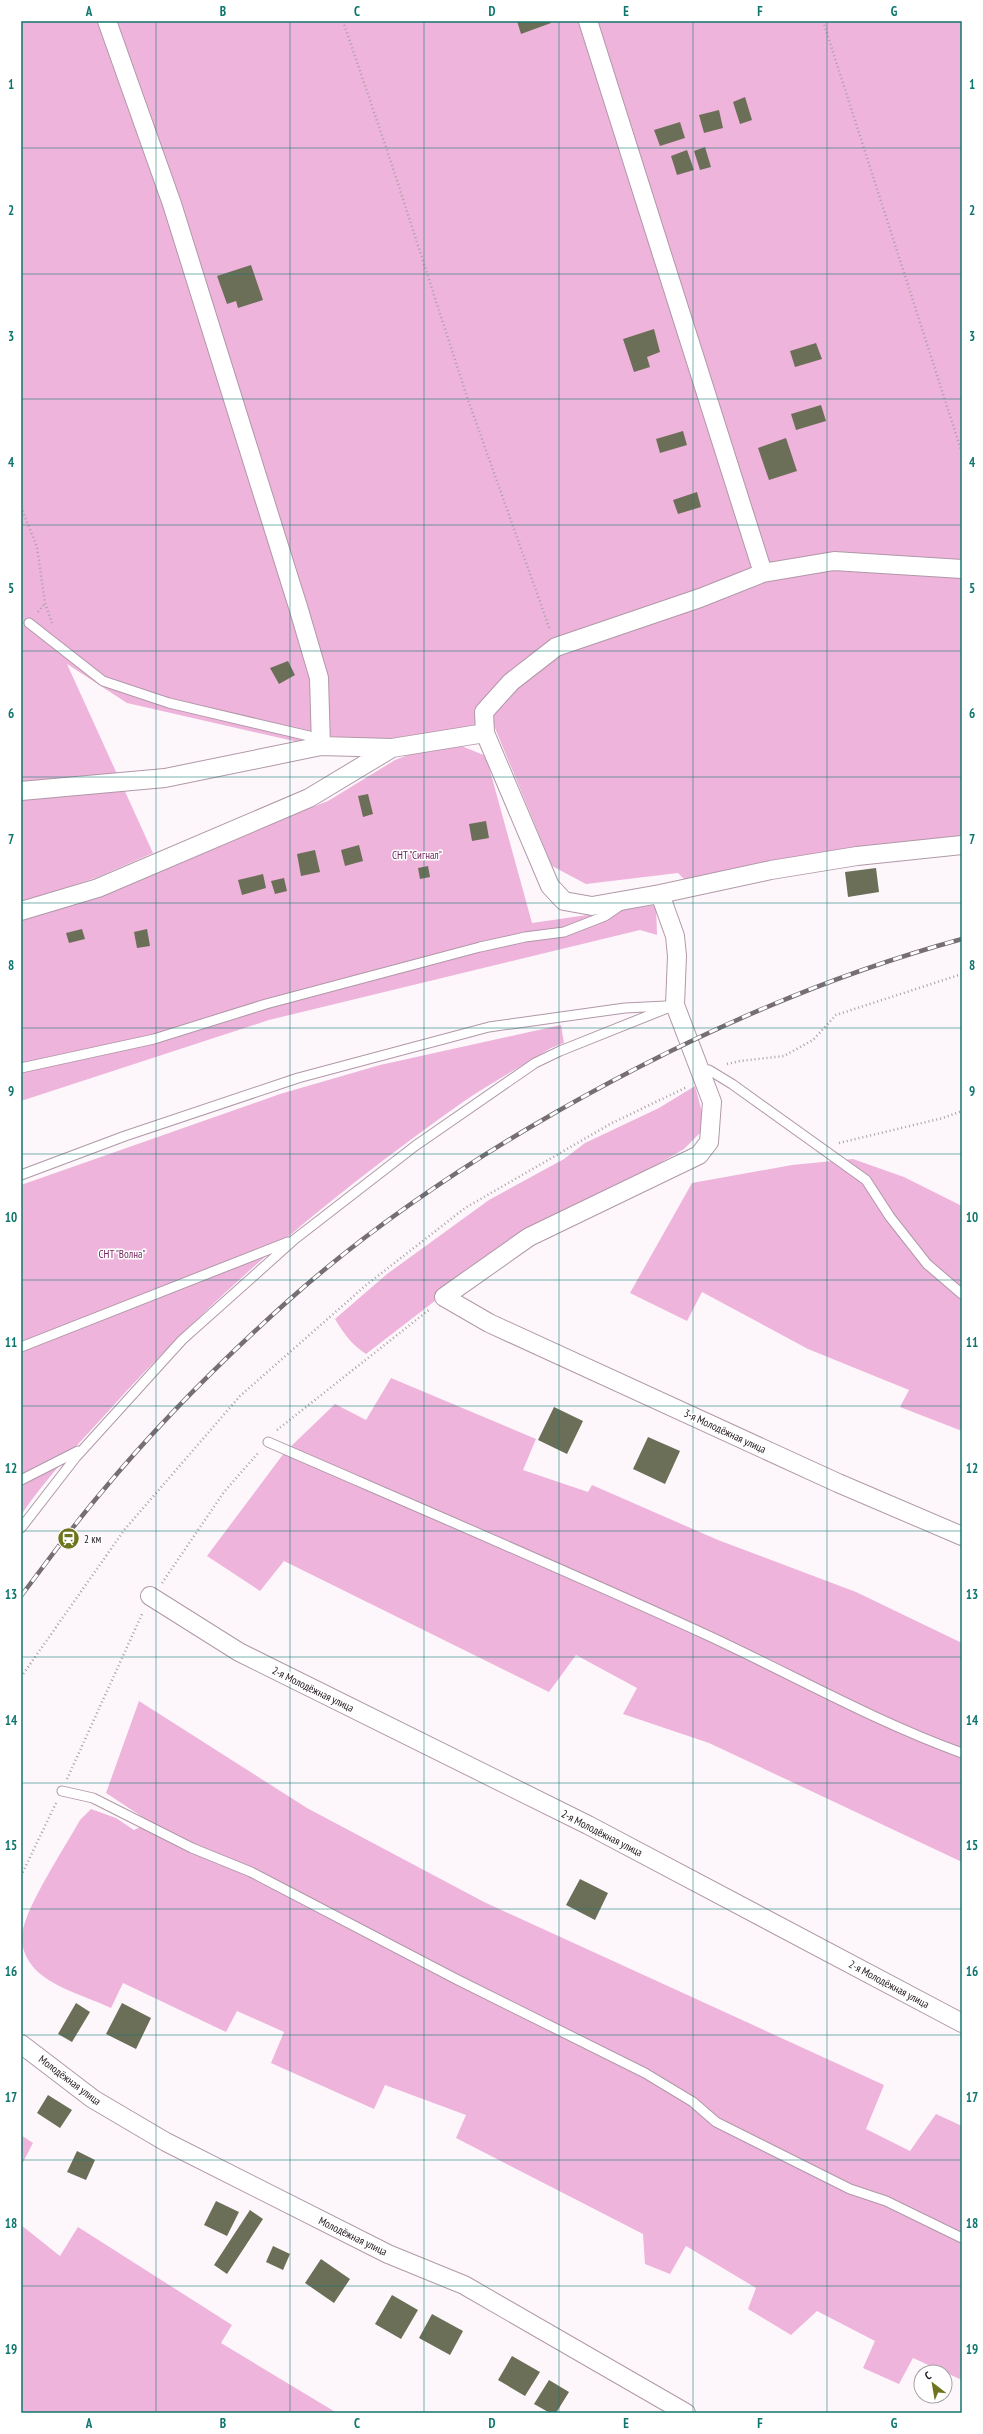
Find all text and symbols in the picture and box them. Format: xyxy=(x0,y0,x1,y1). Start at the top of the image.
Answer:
text: A xyxy=(85,3,93,20)
text: B xyxy=(220,3,226,20)
text: C xyxy=(354,3,360,20)
text: D xyxy=(489,3,496,20)
text: E xyxy=(623,3,629,20)
text: F xyxy=(757,3,763,20)
text: G xyxy=(891,3,898,20)
text: 1 xyxy=(8,76,14,93)
text: 1 xyxy=(969,76,975,93)
text: 2 xyxy=(8,202,14,219)
text: 2 xyxy=(969,202,975,219)
text: 3 xyxy=(8,328,14,345)
text: 3 xyxy=(969,328,975,345)
text: 4 xyxy=(8,454,15,471)
text: 4 xyxy=(969,454,976,471)
text: 5 xyxy=(8,580,14,597)
text: 5 xyxy=(969,580,975,597)
text: 6 xyxy=(8,705,14,722)
text: 6 xyxy=(969,705,975,722)
text: 7 xyxy=(8,831,14,848)
text: 7 xyxy=(969,831,975,848)
park label: СНТ "Сигнал" xyxy=(392,848,442,862)
text: 8 xyxy=(8,957,14,974)
text: 8 xyxy=(969,957,975,974)
text: 9 xyxy=(8,1083,14,1100)
text: 9 xyxy=(969,1083,975,1100)
text: 10 xyxy=(5,1209,17,1226)
text: 10 xyxy=(966,1209,978,1226)
park label: СНТ "Волна" xyxy=(98,1247,146,1261)
text: 11 xyxy=(5,1334,17,1351)
text: 11 xyxy=(966,1334,978,1351)
street label: 3-я Молодёжная улица xyxy=(682,1406,768,1456)
text: 12 xyxy=(5,1460,17,1477)
text: 12 xyxy=(966,1460,978,1477)
station icon: 2 км xyxy=(56,1526,82,1552)
place label: 2 км xyxy=(84,1532,102,1546)
text: 13 xyxy=(5,1586,17,1603)
text: 13 xyxy=(966,1586,978,1603)
street label: 2-я Молодёжная улица xyxy=(270,1663,356,1715)
text: 14 xyxy=(5,1712,18,1729)
text: 14 xyxy=(966,1712,979,1729)
street label: 2-я Молодёжная улица xyxy=(559,1807,645,1859)
text: 15 xyxy=(5,1837,17,1854)
text: 15 xyxy=(966,1837,978,1854)
street label: 2-я Молодёжная улица xyxy=(846,1957,932,2011)
text: 16 xyxy=(5,1963,17,1980)
text: 16 xyxy=(966,1963,978,1980)
street label: Молодёжная улица xyxy=(36,2052,104,2108)
text: 17 xyxy=(5,2089,17,2106)
text: 17 xyxy=(966,2089,978,2106)
street label: Молодёжная улица xyxy=(316,2213,390,2259)
text: 18 xyxy=(5,2215,17,2232)
text: 18 xyxy=(966,2215,978,2232)
text: 19 xyxy=(5,2341,17,2358)
text: 19 xyxy=(966,2341,978,2358)
north arrow xyxy=(913,2364,953,2404)
text: С xyxy=(922,2368,934,2383)
text: A xyxy=(85,2415,93,2432)
text: B xyxy=(220,2415,226,2432)
text: C xyxy=(354,2415,360,2432)
text: D xyxy=(489,2415,496,2432)
text: E xyxy=(623,2415,629,2432)
text: F xyxy=(757,2415,763,2432)
text: G xyxy=(891,2415,898,2432)

